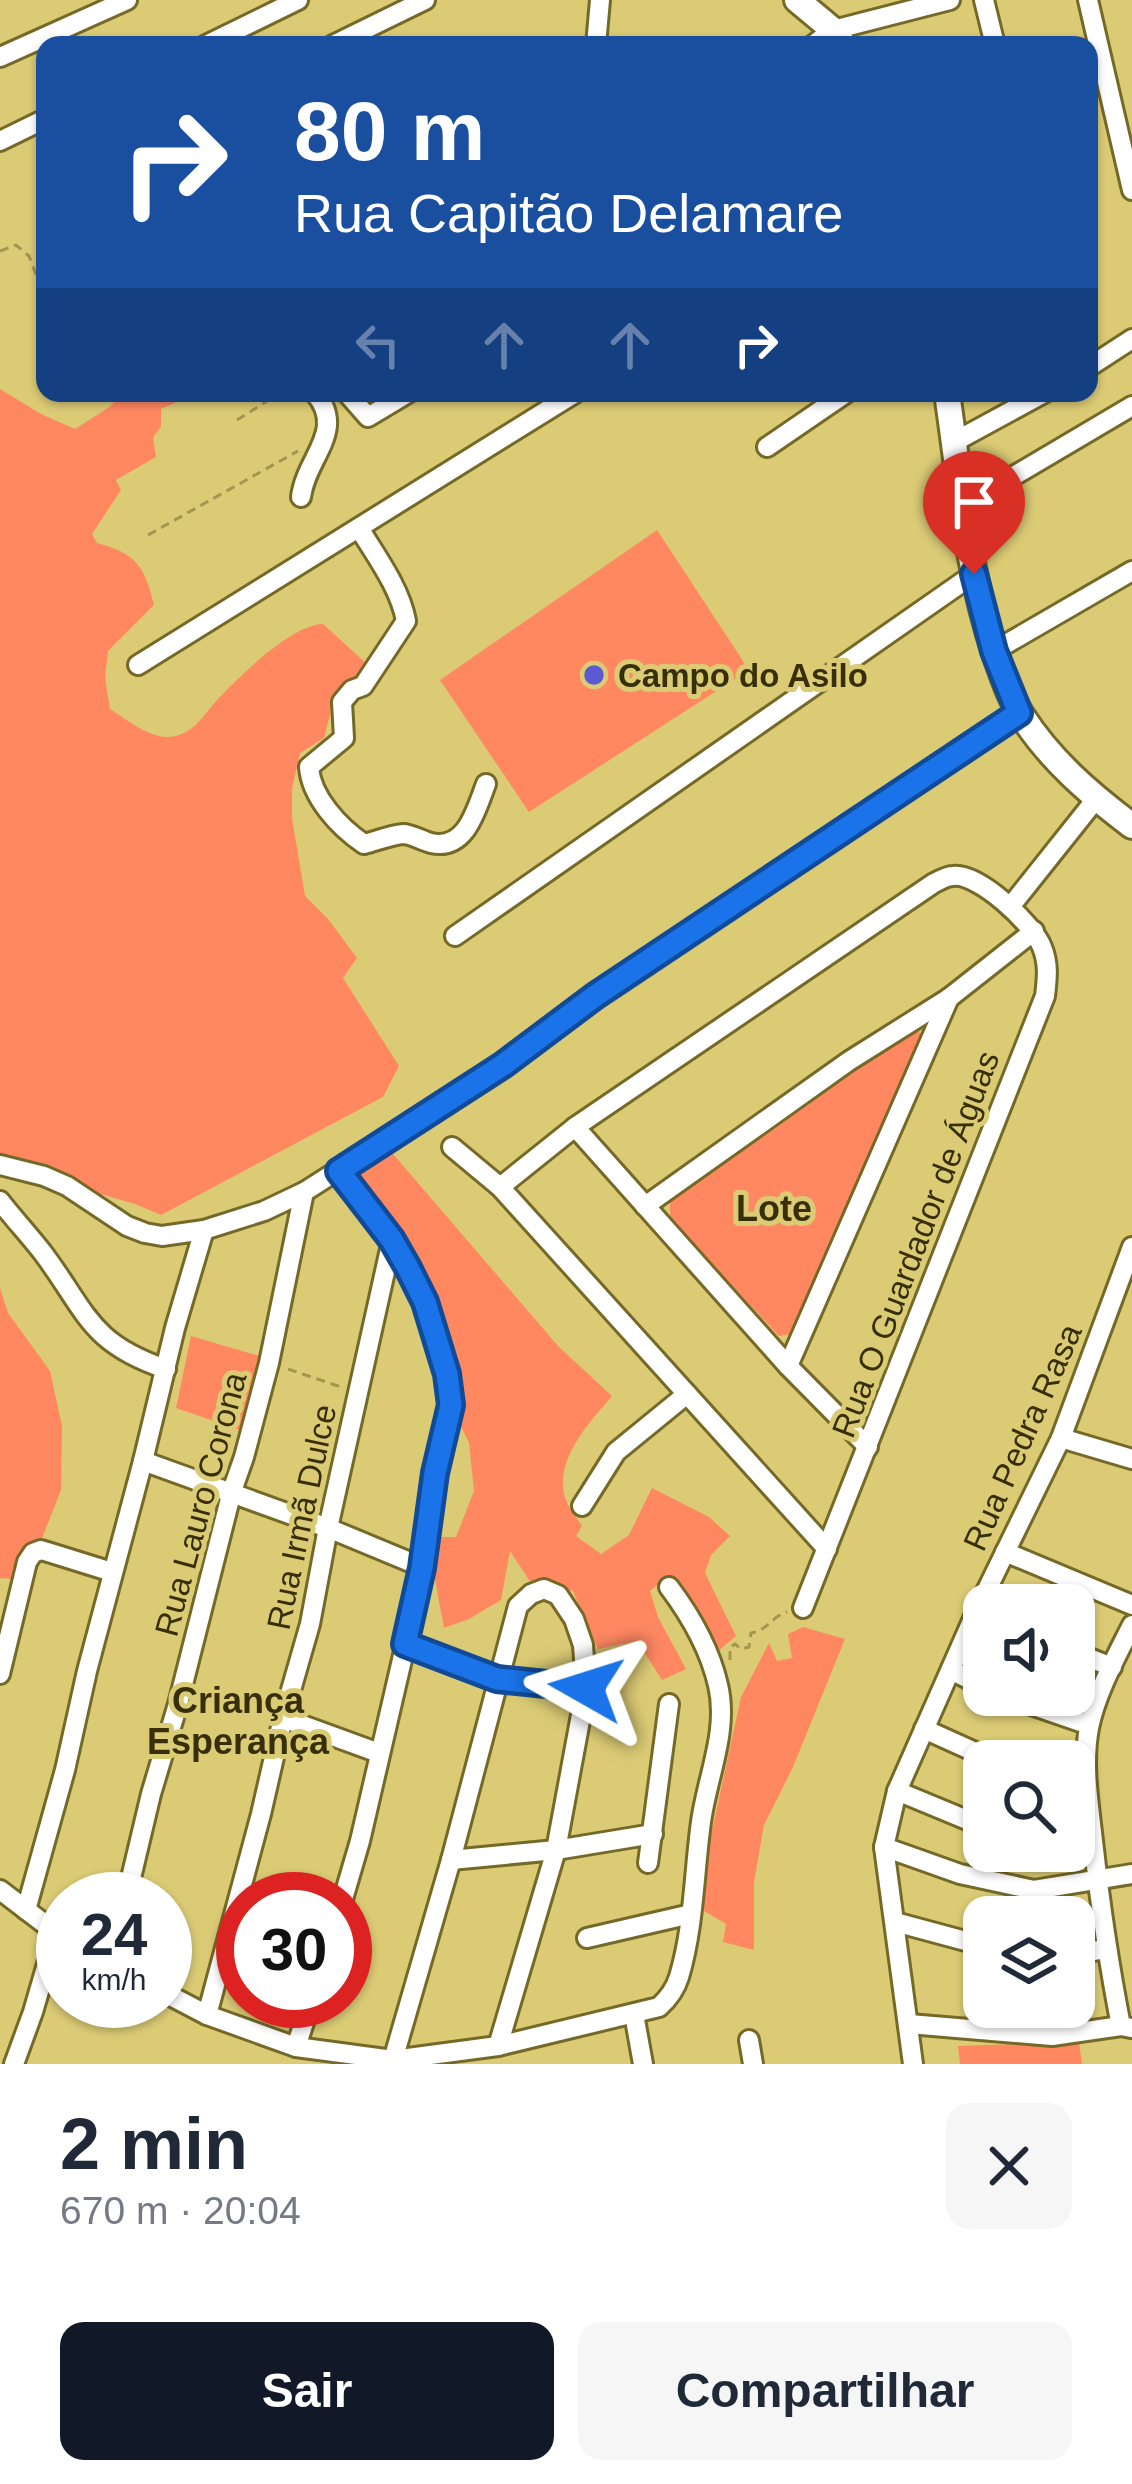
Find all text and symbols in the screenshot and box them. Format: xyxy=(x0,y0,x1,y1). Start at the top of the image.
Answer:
icon: right xyxy=(96,84,252,240)
text: 80 m xyxy=(294,84,485,178)
text: Rua Capitão Delamare xyxy=(294,183,843,243)
icon: left xyxy=(345,312,411,378)
icon: ahead xyxy=(471,312,537,378)
icon: ahead xyxy=(597,312,663,378)
icon: right xyxy=(723,312,789,378)
pin xyxy=(923,451,1025,574)
icon: arrive xyxy=(941,469,1007,535)
place label: Campo do Asilo xyxy=(618,657,868,694)
marker: Campo do Asilo xyxy=(581,662,607,688)
street label: Rua O Guardador de Águas xyxy=(825,1046,1006,1443)
district label: Lote xyxy=(736,1188,812,1229)
street label: Rua Pedra Rasa xyxy=(956,1318,1089,1556)
street label: Rua Lauro Corona xyxy=(147,1368,254,1640)
street label: Rua Irmã Dulce xyxy=(260,1401,343,1633)
map controls xyxy=(963,1584,1095,2028)
button: sound xyxy=(963,1584,1095,1716)
position arrow xyxy=(523,1625,649,1751)
district label: Criança Esperança xyxy=(147,1680,330,1762)
button: search xyxy=(963,1740,1095,1872)
speed limit sign: 30 xyxy=(216,1872,372,2028)
button: layers xyxy=(963,1896,1095,2028)
text: 24 xyxy=(81,1901,147,1968)
text: km/h xyxy=(81,1963,147,1996)
button: close xyxy=(946,2103,1072,2229)
text: 2 min xyxy=(60,2104,248,2184)
text: 670 m · 20:04 xyxy=(60,2189,301,2232)
button: Sair xyxy=(60,2322,554,2460)
button: Compartilhar xyxy=(578,2322,1072,2460)

